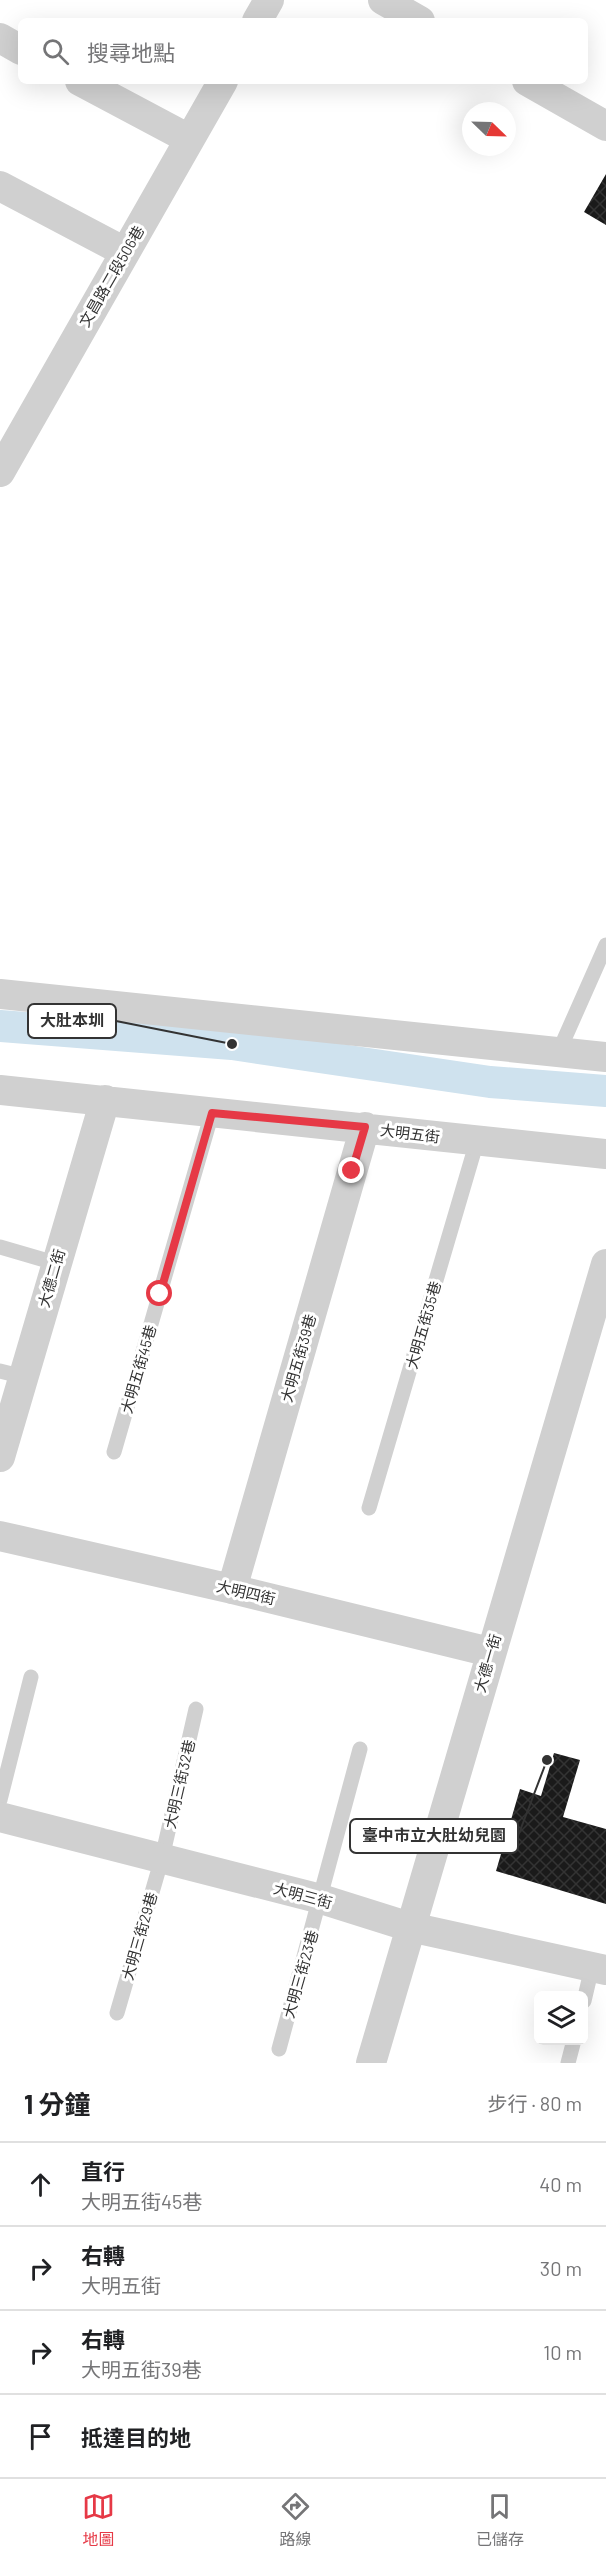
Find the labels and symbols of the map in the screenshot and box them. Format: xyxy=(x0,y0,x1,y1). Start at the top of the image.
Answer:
north arrow xyxy=(462,102,516,156)
street label: 文昌路二段506巷 xyxy=(75,222,147,330)
callout: 大肚本圳 xyxy=(28,1004,116,1038)
text: 大肚本圳 xyxy=(40,1010,104,1029)
street label: 大明五街 xyxy=(379,1120,441,1146)
route end xyxy=(338,1157,364,1183)
street label: 大德二街 xyxy=(34,1247,68,1309)
street label: 大明五街35巷 xyxy=(402,1279,444,1371)
route start xyxy=(146,1280,172,1306)
street label: 大明五街39巷 xyxy=(277,1312,319,1404)
street label: 大明五街45巷 xyxy=(117,1323,159,1415)
street label: 大明四街 xyxy=(215,1576,277,1608)
street label: 大德一街 xyxy=(470,1632,504,1694)
street label: 大明三街32巷 xyxy=(160,1738,198,1830)
callout: 臺中市立大肚幼兒園 xyxy=(350,1819,518,1853)
text: 臺中市立大肚幼兒園 xyxy=(362,1825,506,1844)
street label: 大明三街 xyxy=(272,1879,334,1911)
street label: 大明三街29巷 xyxy=(118,1890,160,1982)
street label: 大明三街23巷 xyxy=(279,1928,321,2020)

